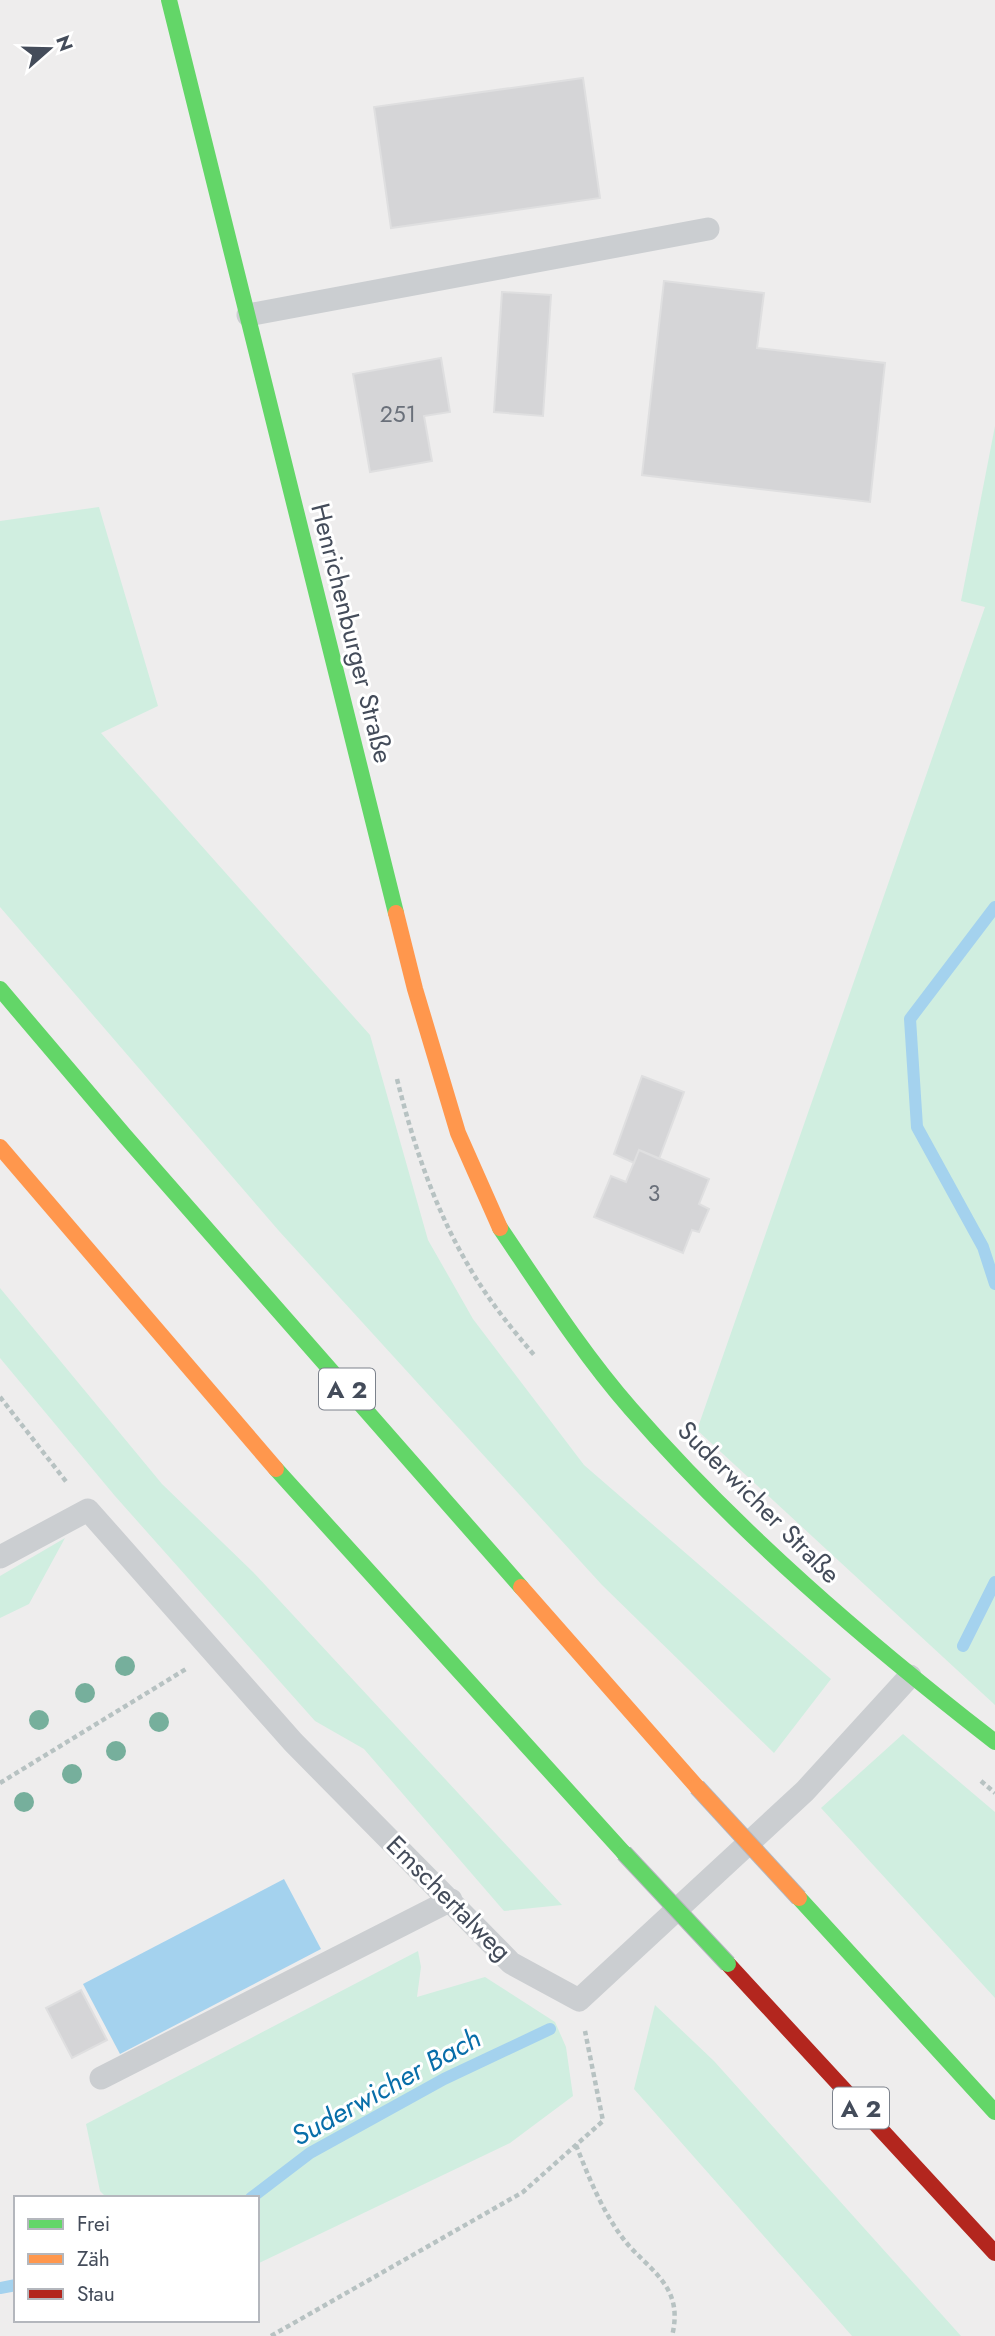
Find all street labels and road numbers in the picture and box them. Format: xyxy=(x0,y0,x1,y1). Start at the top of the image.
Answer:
street label: Henrichenburger Straße xyxy=(301,499,403,767)
road number: A 2 xyxy=(319,1368,375,1409)
street label: Suderwicher Straße xyxy=(669,1412,849,1592)
street label: Emschertalweg xyxy=(378,1827,520,1969)
road number: A 2 xyxy=(833,2088,889,2129)

